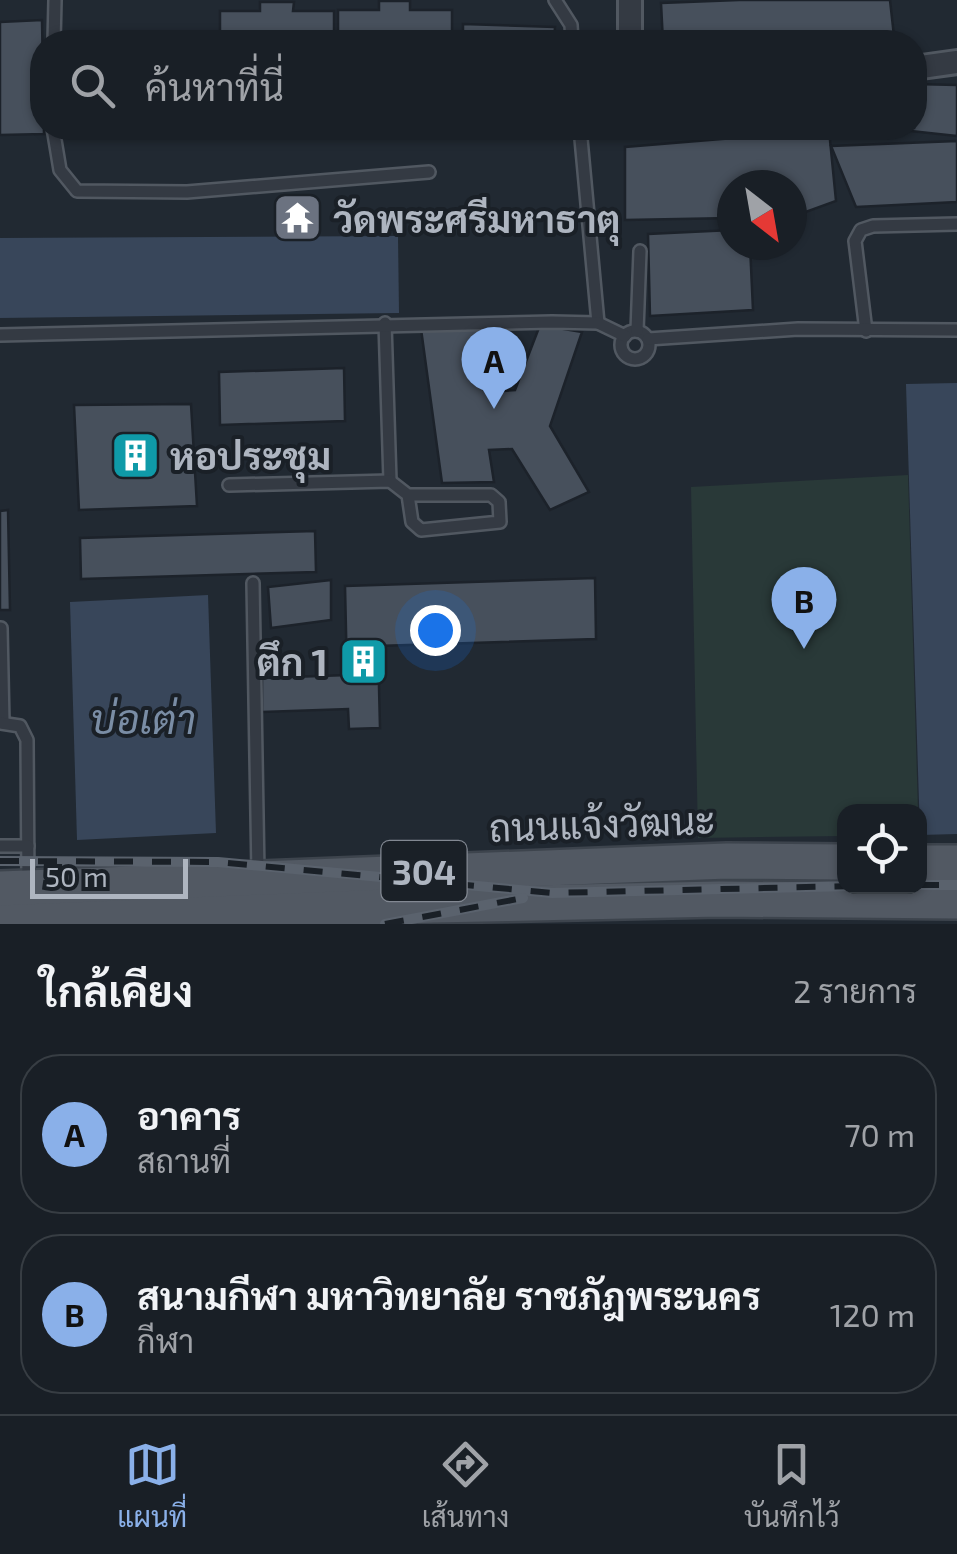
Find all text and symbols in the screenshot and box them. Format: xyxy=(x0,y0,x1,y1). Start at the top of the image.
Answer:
search box xyxy=(30,30,927,140)
icon: search xyxy=(65,58,120,113)
text: ค้นหาที่นี่ xyxy=(145,63,284,109)
north arrow xyxy=(717,170,807,260)
temple icon: วัดพระศรีมหาธาตุ xyxy=(272,192,324,244)
place label: วัดพระศรีมหาธาตุ xyxy=(333,195,620,246)
pin: A xyxy=(462,326,526,409)
building icon: หอประชุม xyxy=(109,429,161,481)
place label: หอประชุม xyxy=(170,432,331,483)
pin: B xyxy=(772,566,836,649)
your location xyxy=(410,605,461,656)
building icon: ตึก 1 xyxy=(337,635,389,687)
place label: ตึก 1 xyxy=(257,638,328,684)
water label: บ่อเต่า xyxy=(90,694,196,742)
street label: ถนนแจ้งวัฒนะ xyxy=(488,796,716,850)
map controls xyxy=(837,804,927,894)
button: locate xyxy=(837,804,927,894)
road number: 304 xyxy=(382,841,466,901)
scale bar xyxy=(30,854,188,898)
text: 50 m xyxy=(45,859,108,893)
text: ใกล้เคียง xyxy=(40,965,193,1015)
text: 2 รายการ xyxy=(793,971,917,1009)
text: อาคาร xyxy=(137,1092,241,1138)
text: A xyxy=(64,1115,85,1153)
text: 70 m xyxy=(844,1115,915,1153)
text: สถานที่ xyxy=(137,1141,231,1179)
text: สนามกีฬา มหาวิทยาลัย ราชภัฎพระนคร xyxy=(137,1272,761,1318)
text: B xyxy=(64,1295,85,1333)
text: 120 m xyxy=(830,1295,915,1333)
text: กีฬา xyxy=(137,1321,194,1359)
tab: แผนที่ xyxy=(117,1437,187,1533)
tab: เส้นทาง xyxy=(422,1437,509,1533)
tab: บันทึกไว้ xyxy=(744,1437,840,1533)

